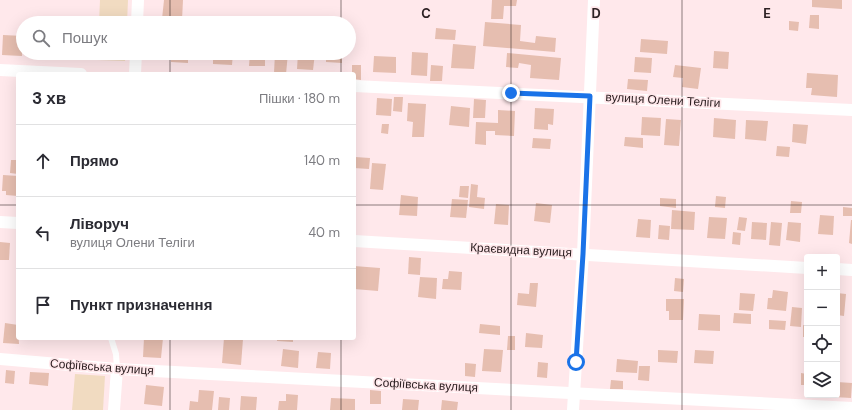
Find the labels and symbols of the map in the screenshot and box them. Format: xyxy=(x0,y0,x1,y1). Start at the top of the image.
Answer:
text: C xyxy=(421,5,431,22)
text: D xyxy=(591,5,601,22)
text: E xyxy=(763,5,771,22)
route end xyxy=(502,84,520,102)
street label: вулиця Олени Теліги xyxy=(605,89,721,111)
street label: Краєвидна вулиця xyxy=(470,239,572,261)
route start xyxy=(567,353,585,371)
street label: Софіївська вулиця xyxy=(50,355,154,379)
street label: Софіївська вулиця xyxy=(374,374,478,396)

